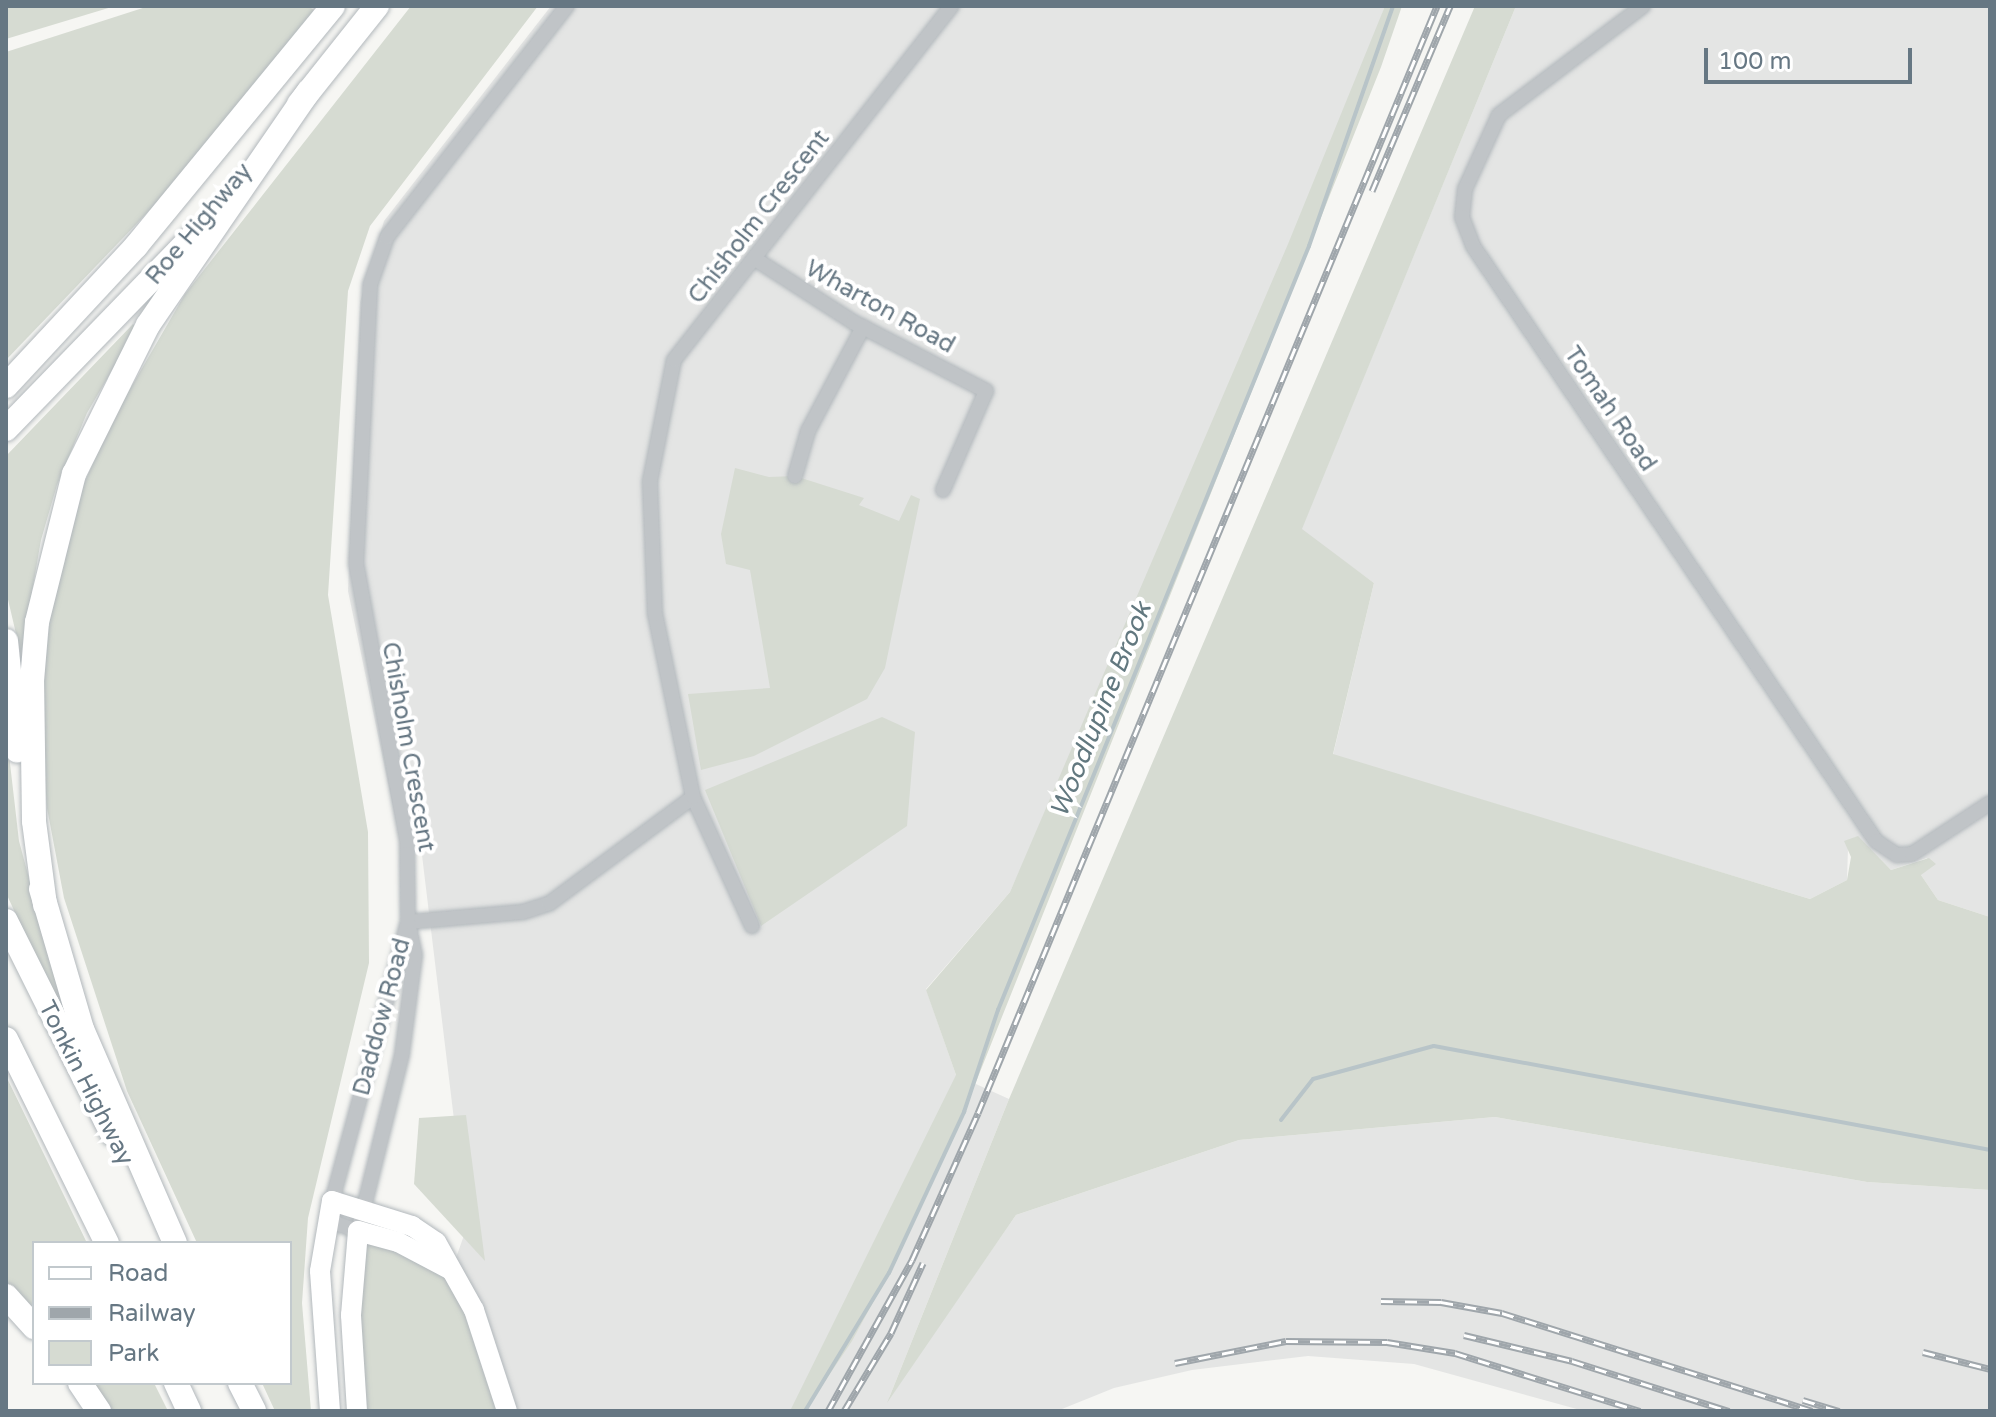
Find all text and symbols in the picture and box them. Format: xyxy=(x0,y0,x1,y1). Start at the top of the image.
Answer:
scale bar xyxy=(1708,32,1916,82)
text: 100 m xyxy=(1718,47,1792,76)
street label: Chisholm Crescent xyxy=(682,124,836,310)
street label: Roe Highway xyxy=(140,157,258,291)
street label: Wharton Road xyxy=(800,254,960,360)
street label: Tomah Road xyxy=(1558,341,1662,477)
water label: Woodlupine Brook xyxy=(1044,598,1158,822)
street label: Chisholm Crescent xyxy=(375,640,441,854)
street label: Daddow Road xyxy=(347,935,417,1099)
street label: Tonkin Highway xyxy=(32,996,140,1170)
legend xyxy=(32,1241,292,1385)
text: Road xyxy=(108,1259,168,1288)
text: Railway xyxy=(108,1299,196,1328)
text: Park xyxy=(108,1339,159,1368)

